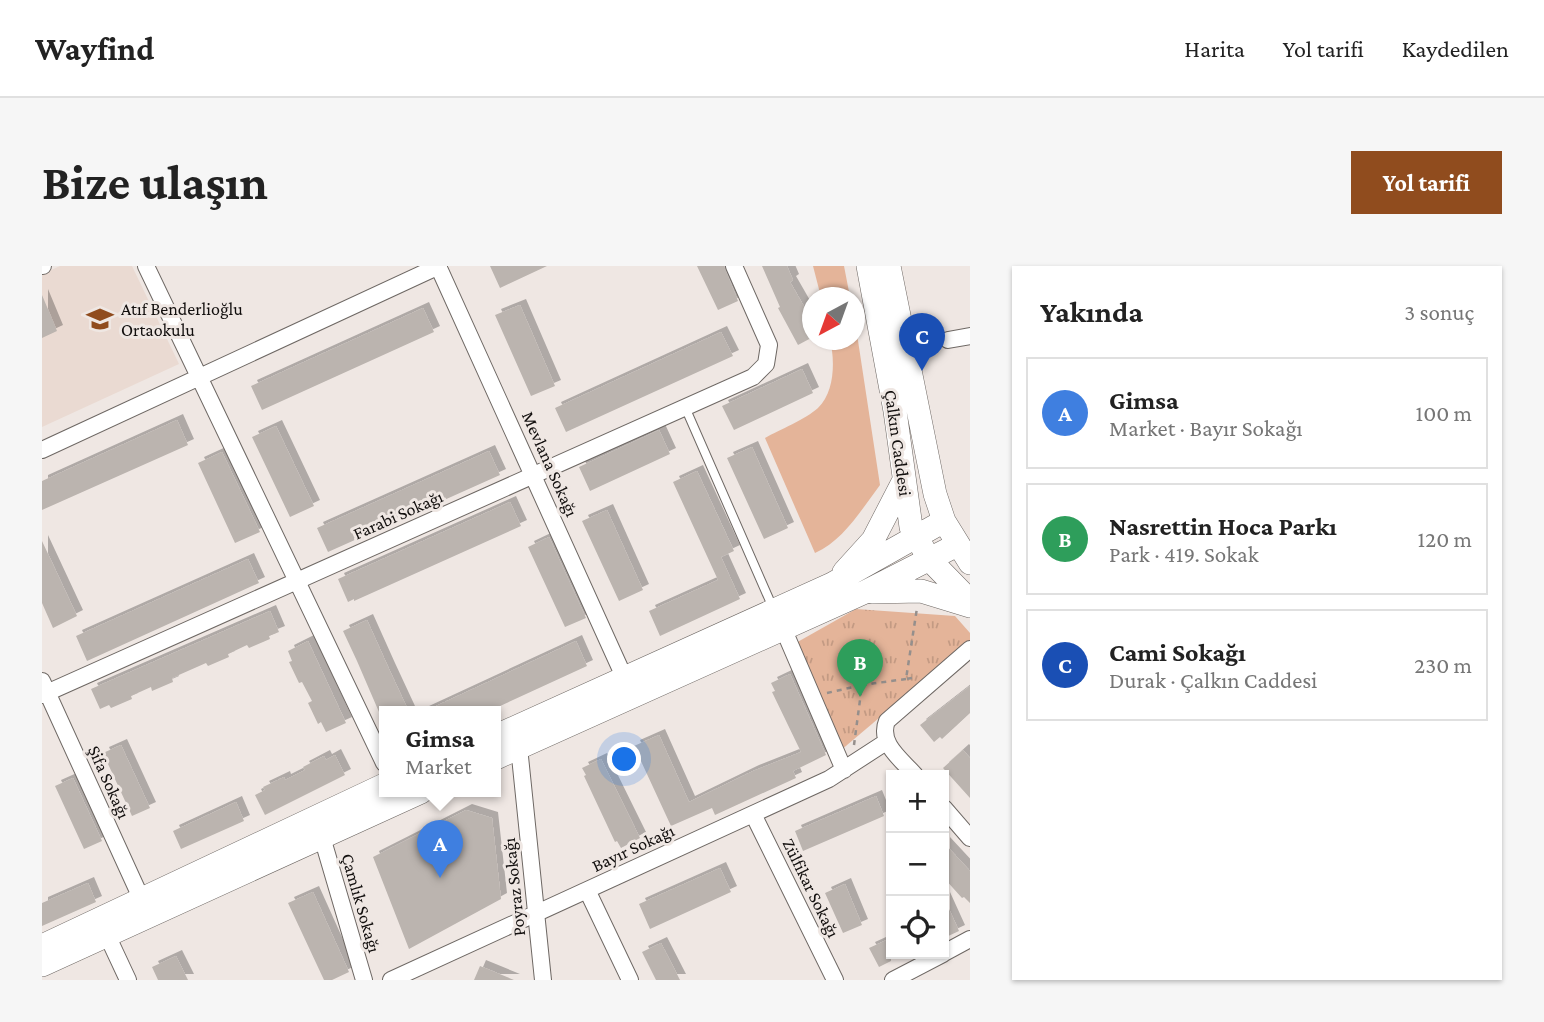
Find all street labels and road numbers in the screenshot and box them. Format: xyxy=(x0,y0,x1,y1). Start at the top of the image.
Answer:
street label: Çalkın Caddesi xyxy=(881,388,915,498)
street label: Mevlana Sokağı xyxy=(518,408,582,520)
street label: Farabi Sokağı xyxy=(350,486,446,544)
street label: Şifa Sokağı xyxy=(84,742,134,822)
street label: Bayır Sokağı xyxy=(589,820,678,876)
street label: Zülfikar Sokağı xyxy=(778,835,844,941)
street label: Poyraz Sokağı xyxy=(499,836,529,937)
street label: Çamlık Sokağı xyxy=(337,851,385,955)

